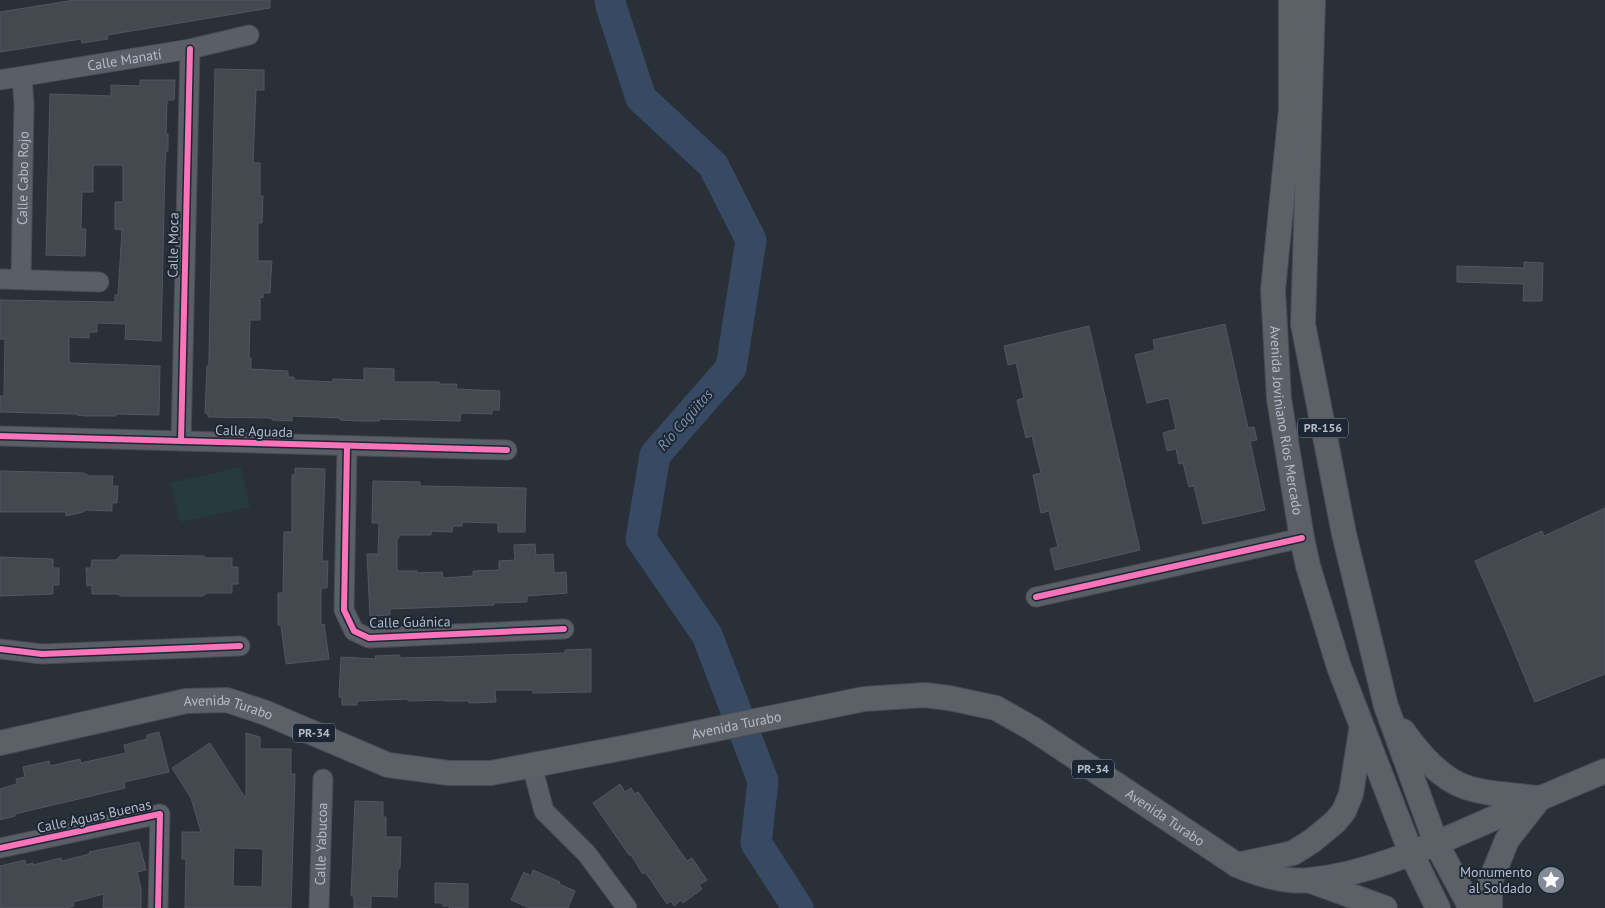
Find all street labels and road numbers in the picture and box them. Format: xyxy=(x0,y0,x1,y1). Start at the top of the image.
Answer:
street label: Calle Manatí xyxy=(86,45,163,75)
street label: Calle Cabo Rojo xyxy=(13,131,33,225)
street label: Calle Moca xyxy=(163,212,183,278)
street label: Avenida Joviniano Ríos Mercado xyxy=(1266,325,1307,516)
road number: PR-156 xyxy=(1298,418,1348,438)
street label: Calle Aguada xyxy=(215,421,293,441)
street label: Calle Guánica xyxy=(369,612,451,632)
street label: Avenida Turabo xyxy=(183,691,276,724)
street label: Avenida Turabo xyxy=(690,707,783,743)
road number: PR-34 xyxy=(293,724,335,742)
road number: PR-34 xyxy=(1072,760,1114,779)
street label: Avenida Turabo xyxy=(1122,784,1208,850)
street label: Calle Aguas Buenas xyxy=(35,795,153,837)
street label: Calle Yabucoa xyxy=(311,802,331,886)

